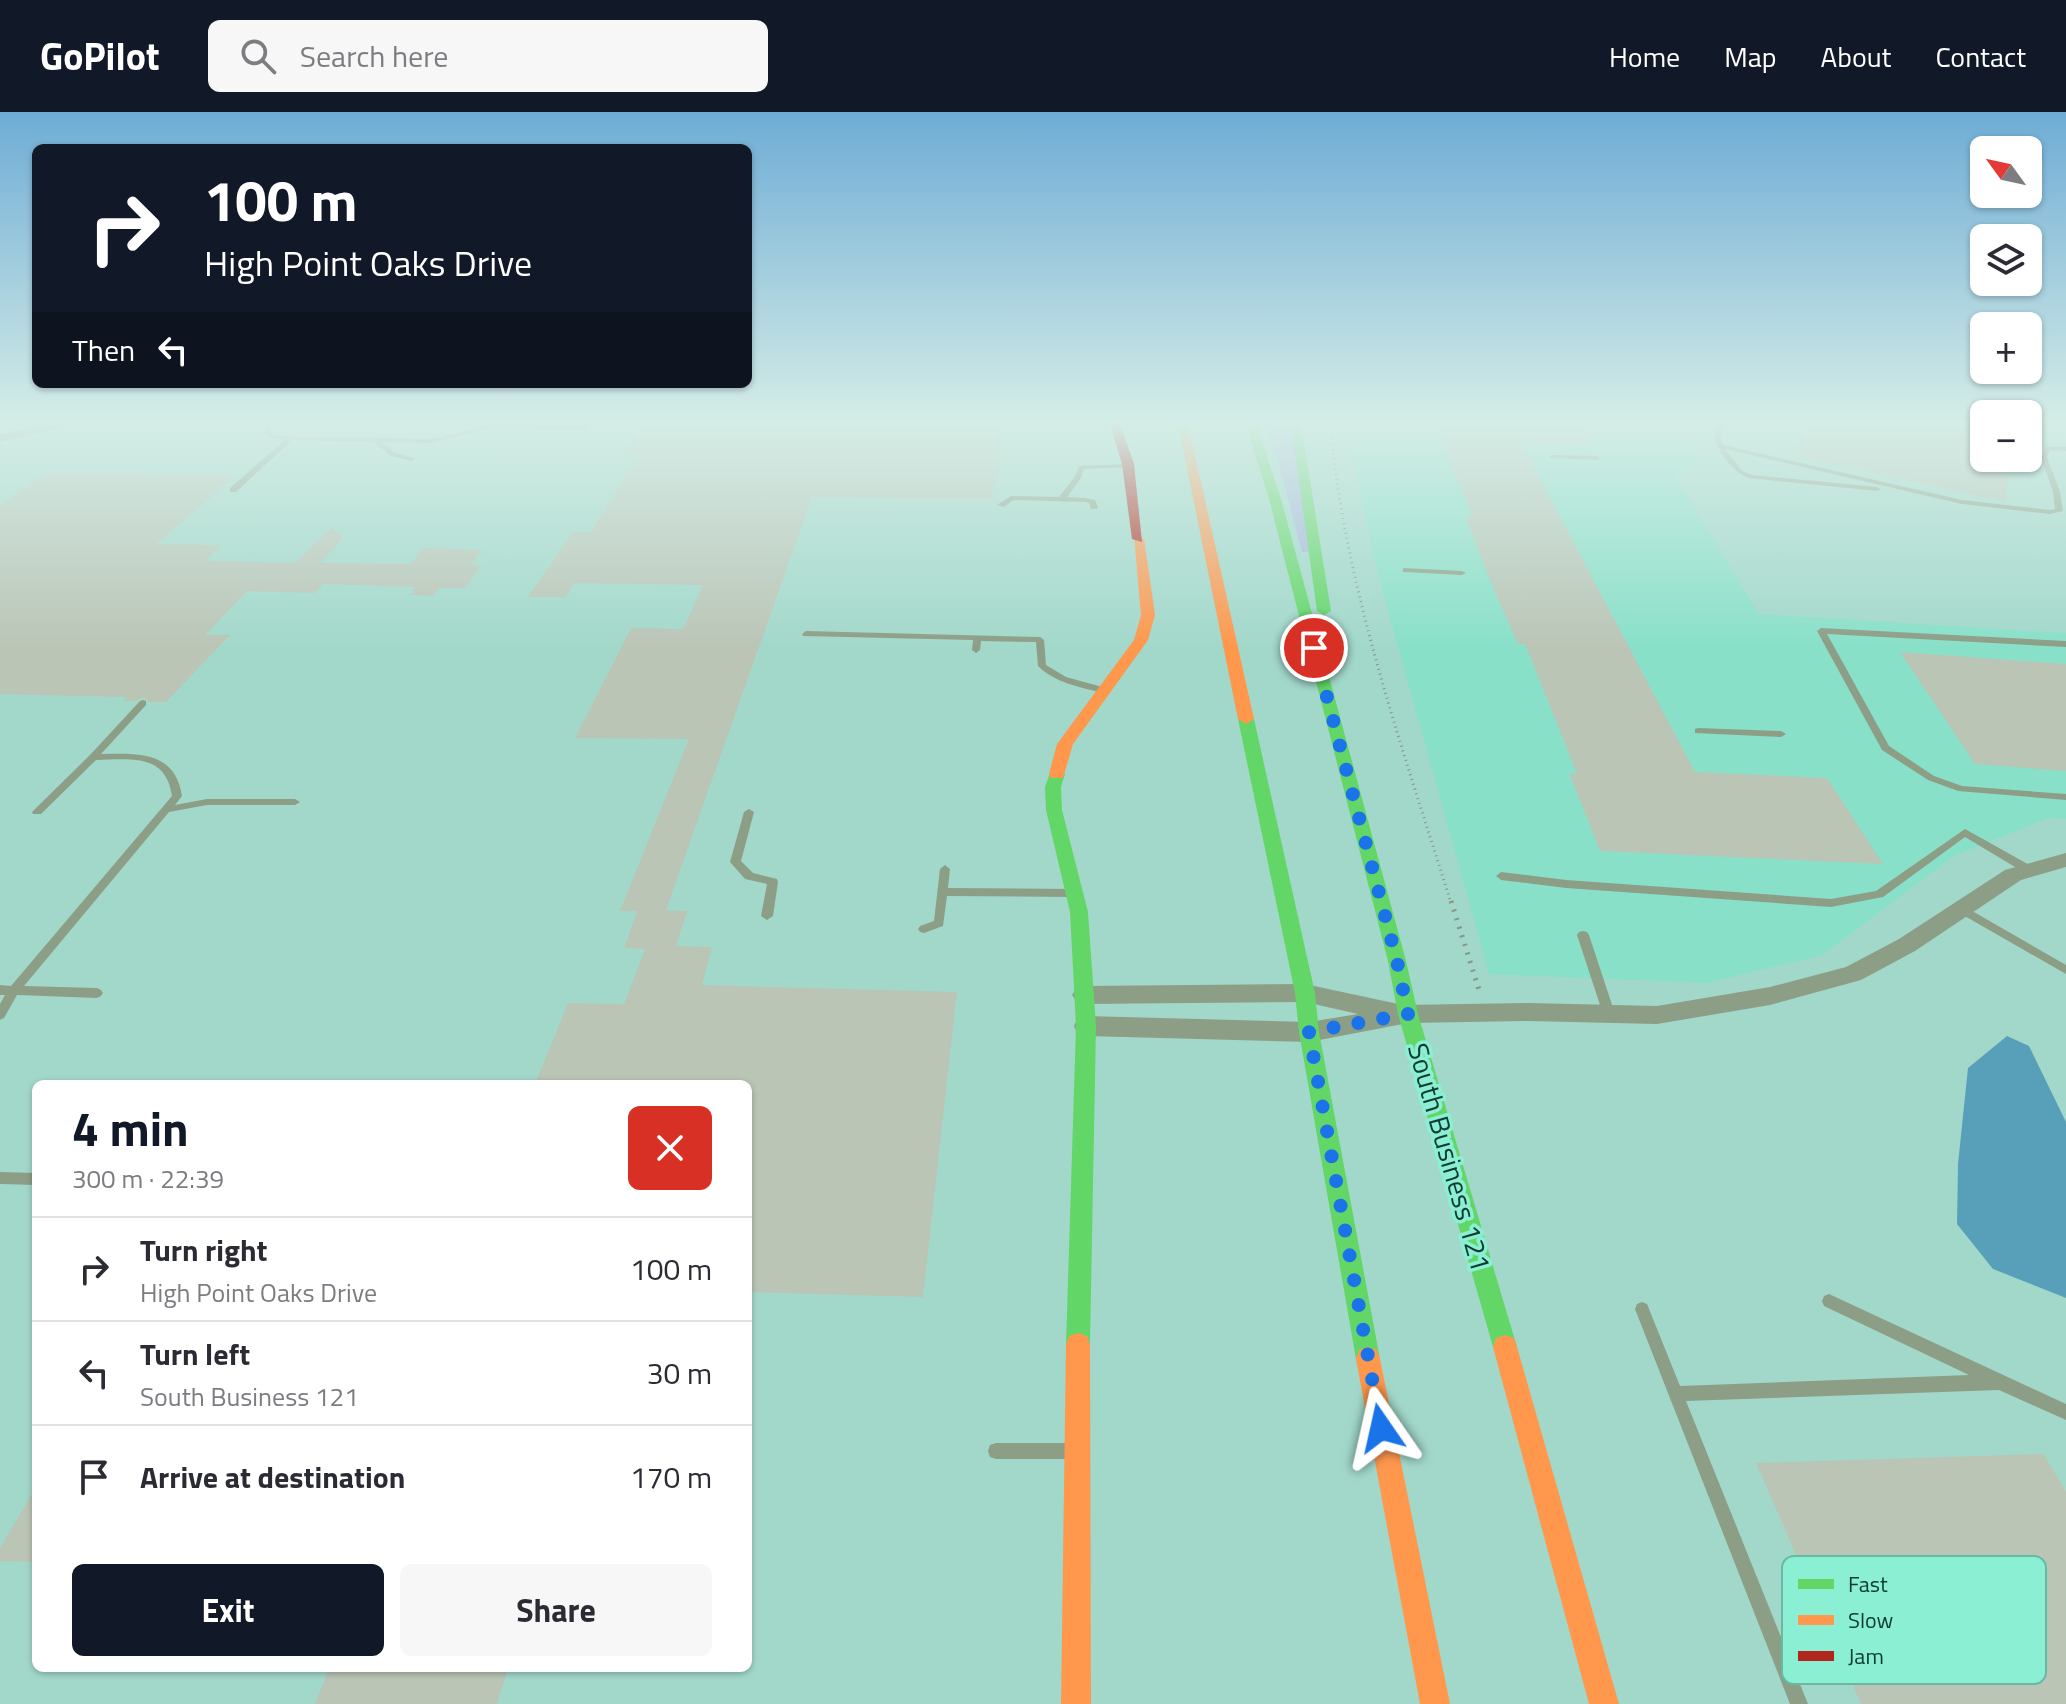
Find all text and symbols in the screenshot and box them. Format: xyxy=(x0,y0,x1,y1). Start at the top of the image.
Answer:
search box xyxy=(208,20,768,92)
text: GoPilot xyxy=(40,27,160,85)
text: Search here xyxy=(300,33,449,79)
icon: search xyxy=(236,34,280,78)
text: Home xyxy=(1609,35,1680,78)
text: Map xyxy=(1724,35,1777,78)
text: About xyxy=(1821,35,1891,78)
text: Contact xyxy=(1935,35,2026,78)
north arrow xyxy=(1970,136,2042,208)
map controls xyxy=(1970,136,2042,472)
text: 100 m xyxy=(204,158,357,243)
icon: right xyxy=(72,176,176,280)
button: layers xyxy=(1970,224,2042,296)
text: High Point Oaks Drive xyxy=(204,235,532,290)
button: + xyxy=(1970,312,2042,384)
text: Then xyxy=(72,327,135,373)
icon: left xyxy=(151,328,195,372)
button: − xyxy=(1970,400,2042,472)
pin xyxy=(1280,614,1348,682)
icon: arrive xyxy=(1292,626,1336,670)
street label: South Business 121 xyxy=(1397,1038,1503,1276)
text: 4 min xyxy=(72,1092,189,1165)
button: close xyxy=(628,1106,712,1190)
text: 300 m · 22:39 xyxy=(72,1159,224,1198)
text: Turn right xyxy=(140,1227,268,1273)
text: 100 m xyxy=(630,1246,712,1292)
icon: right xyxy=(72,1247,116,1291)
text: High Point Oaks Drive xyxy=(140,1273,377,1312)
text: Turn left xyxy=(140,1331,250,1377)
text: 30 m xyxy=(647,1350,712,1396)
icon: left xyxy=(72,1351,116,1395)
text: South Business 121 xyxy=(140,1377,359,1416)
position arrow xyxy=(1339,1386,1423,1470)
text: Arrive at destination xyxy=(140,1454,405,1500)
text: 170 m xyxy=(630,1454,712,1500)
icon: arrive xyxy=(72,1455,116,1499)
legend xyxy=(1782,1556,2046,1684)
button: Exit xyxy=(72,1564,384,1656)
button: Share xyxy=(400,1564,712,1656)
text: Fast xyxy=(1848,1567,1888,1601)
text: Slow xyxy=(1848,1603,1894,1637)
text: Jam xyxy=(1848,1639,1884,1673)

